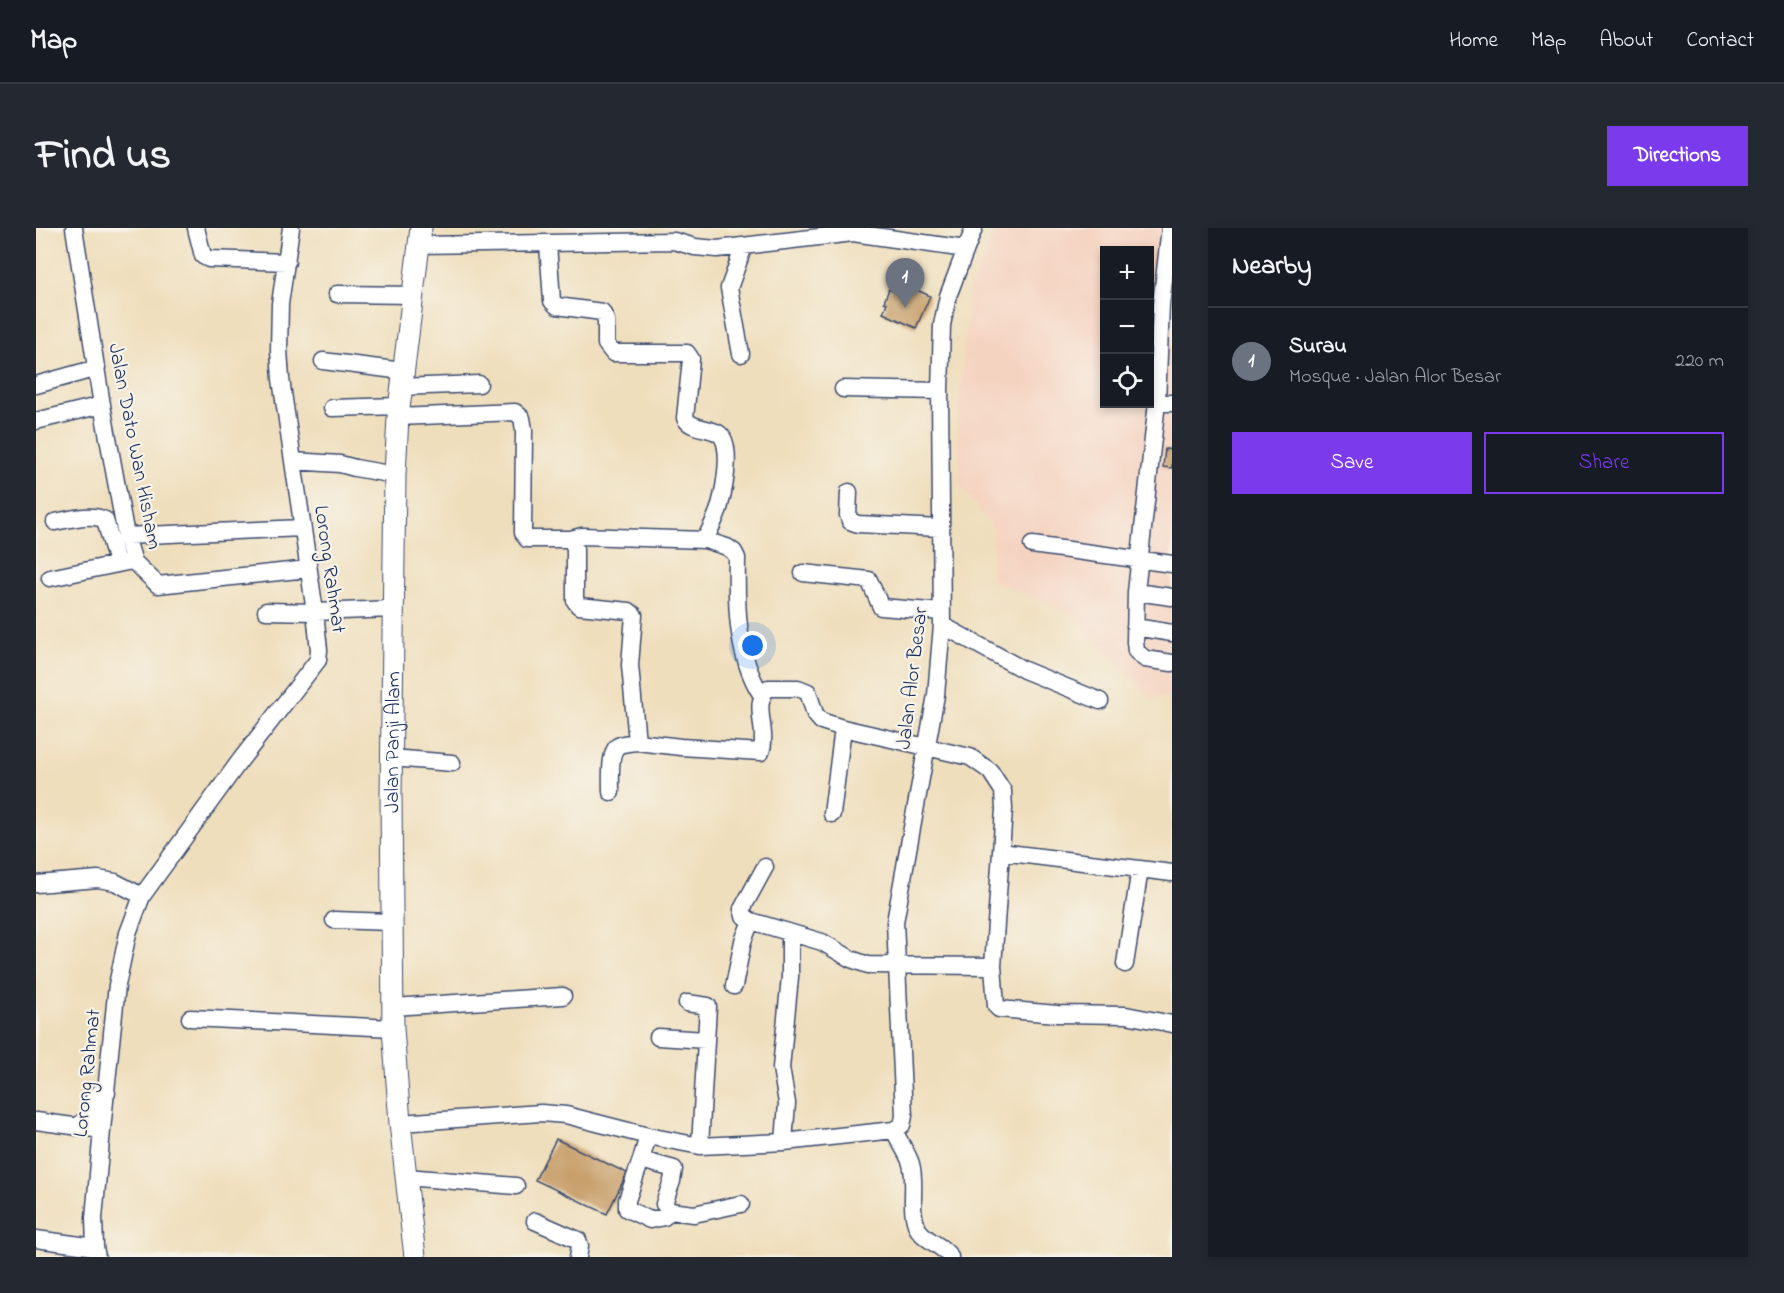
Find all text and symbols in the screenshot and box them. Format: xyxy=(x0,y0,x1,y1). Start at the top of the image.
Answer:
text: Map xyxy=(30,21,77,62)
text: Home xyxy=(1449,26,1498,56)
text: Map xyxy=(1531,26,1566,56)
text: About xyxy=(1599,26,1653,56)
text: Contact xyxy=(1686,26,1754,56)
text: Find us xyxy=(36,126,171,187)
button: Directions xyxy=(1607,126,1748,186)
map controls xyxy=(1100,246,1154,408)
button: + xyxy=(1100,246,1154,300)
text: Nearby xyxy=(1232,248,1311,286)
pin: 1 xyxy=(886,259,924,308)
button: − xyxy=(1100,300,1154,354)
text: Surau xyxy=(1289,331,1347,363)
street label: Jalan Dato Wan Hisham xyxy=(99,341,169,552)
text: 1 xyxy=(1248,347,1255,376)
text: 220 m xyxy=(1675,347,1724,376)
button: locate xyxy=(1100,354,1154,408)
text: Mosque · Jalan Alor Besar xyxy=(1289,363,1501,392)
button: Save xyxy=(1232,432,1472,494)
button: Share xyxy=(1484,432,1724,494)
street label: Lorong Rahmat xyxy=(303,503,353,635)
street label: Jalan Alor Besar xyxy=(889,605,937,751)
your location xyxy=(738,631,767,660)
street label: Jalan Panji Alam xyxy=(378,671,410,813)
street label: Lorong Rahmat xyxy=(66,1008,112,1139)

